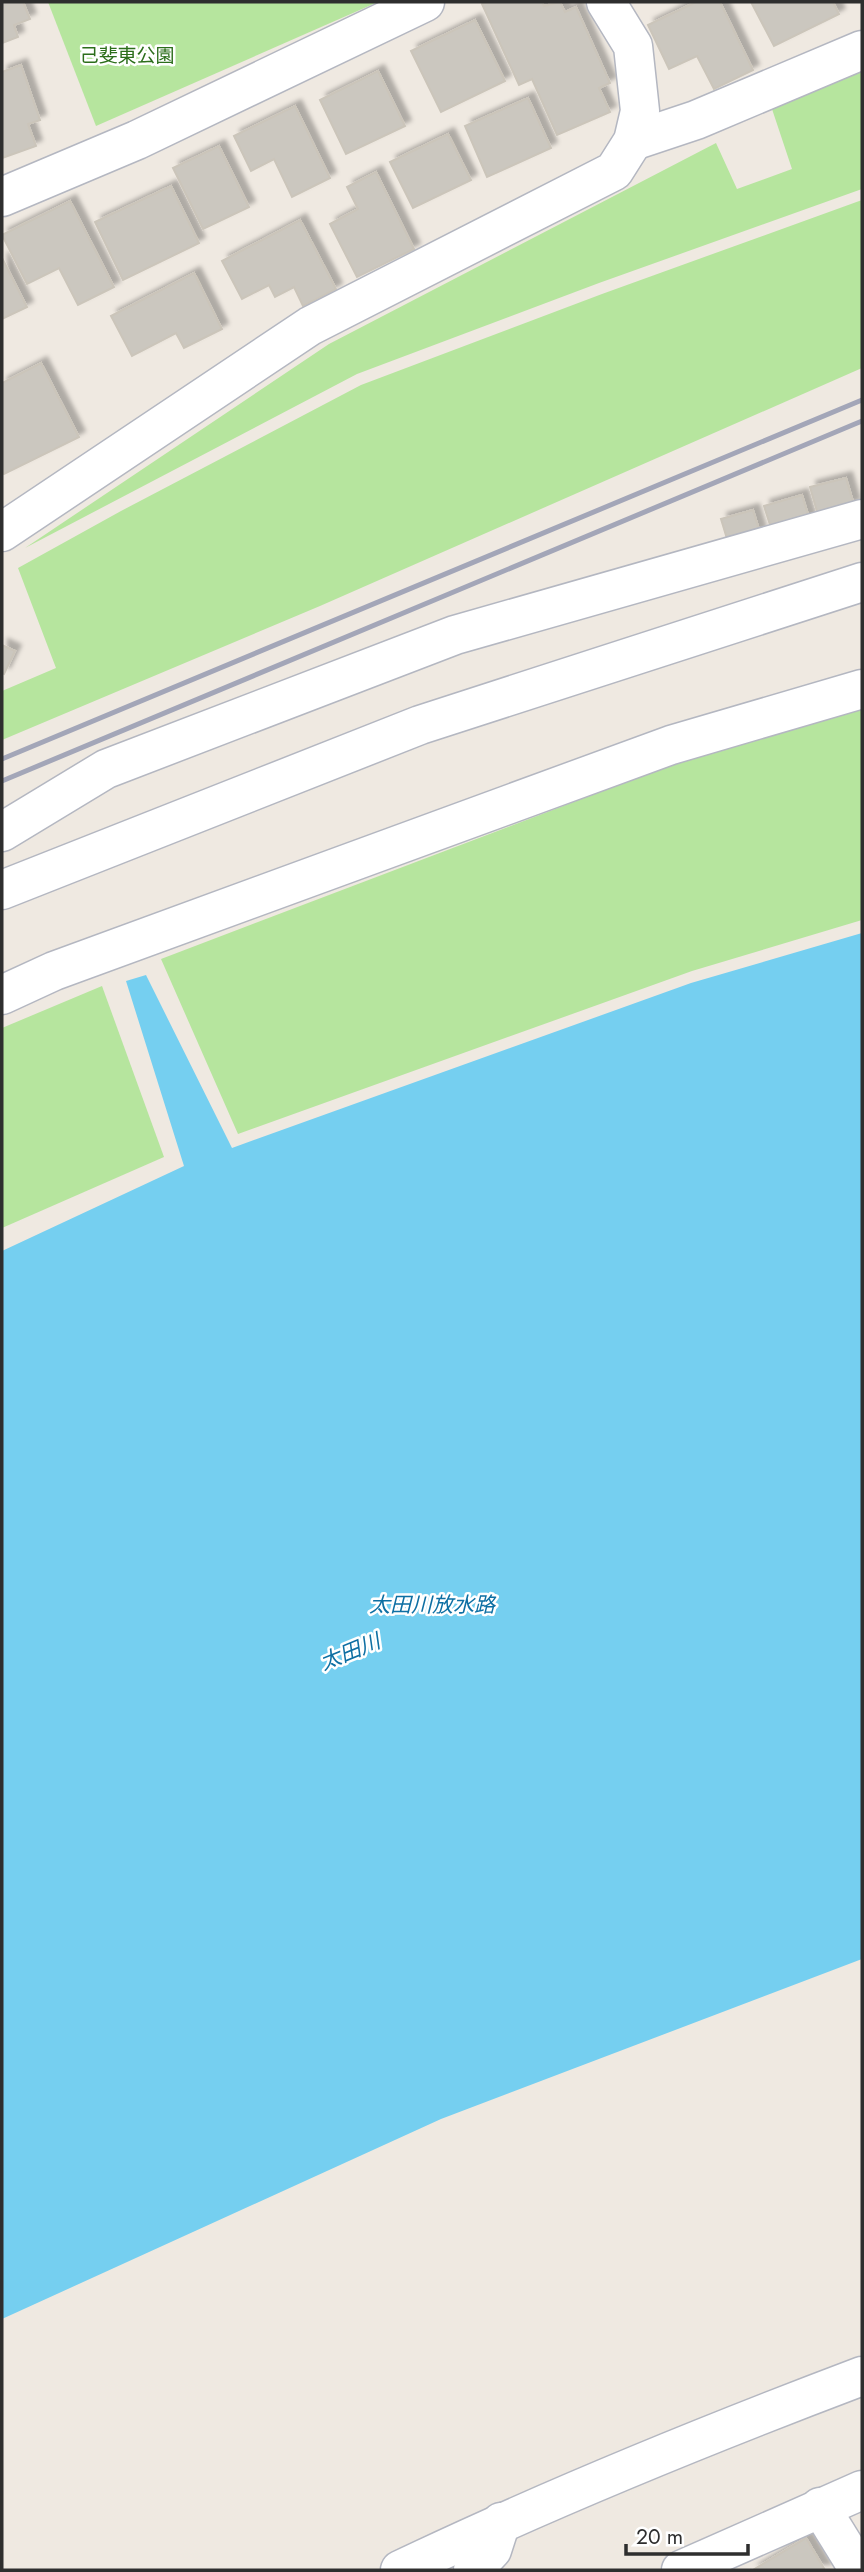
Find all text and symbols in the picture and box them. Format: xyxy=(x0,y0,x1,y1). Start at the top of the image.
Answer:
park label: 己斐東公園 xyxy=(79,42,175,69)
water label: 太田川放水路 xyxy=(369,1590,497,1620)
water label: 太田川 xyxy=(315,1626,387,1678)
scale bar xyxy=(626,2512,748,2556)
text: 20 m xyxy=(636,2522,683,2552)

